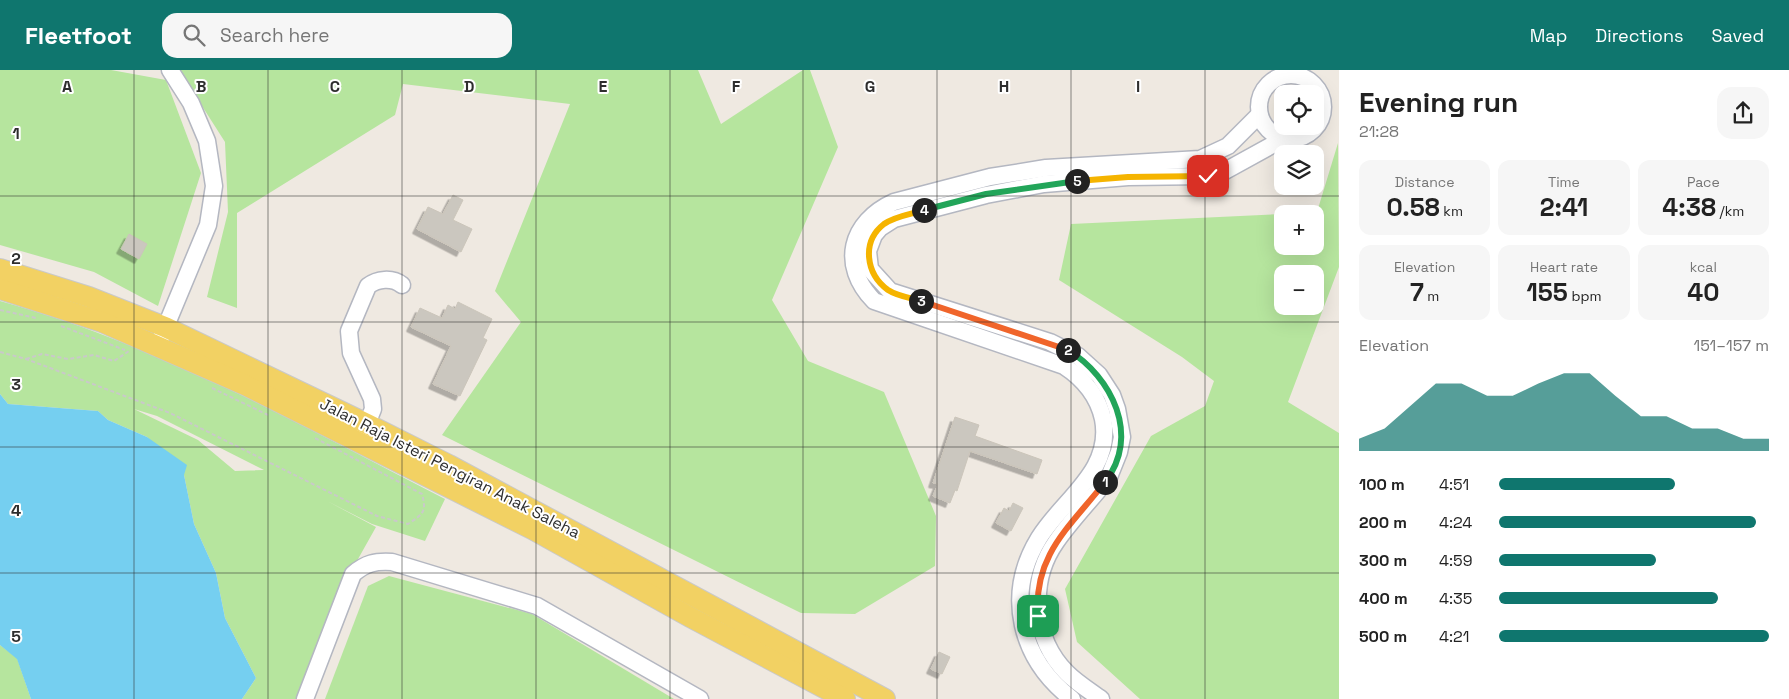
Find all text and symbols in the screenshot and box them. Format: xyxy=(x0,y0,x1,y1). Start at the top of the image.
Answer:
search box xyxy=(162,13,512,58)
text: Fleetfoot xyxy=(25,20,132,51)
icon: search xyxy=(180,21,208,49)
text: Search here xyxy=(220,23,329,48)
text: Map xyxy=(1530,24,1567,47)
text: Directions xyxy=(1595,24,1684,47)
text: Saved xyxy=(1712,24,1764,47)
text: A xyxy=(62,76,72,97)
text: B xyxy=(196,76,206,97)
text: C xyxy=(330,76,340,97)
text: D xyxy=(464,76,474,97)
text: E xyxy=(599,76,608,97)
text: F xyxy=(732,76,741,97)
text: G xyxy=(865,76,875,97)
text: H xyxy=(999,76,1009,97)
text: I xyxy=(1136,76,1140,97)
text: Evening run xyxy=(1359,84,1518,120)
map controls xyxy=(1274,85,1324,315)
button: locate xyxy=(1274,85,1324,135)
button: share xyxy=(1717,87,1769,139)
text: 21:28 xyxy=(1359,121,1399,142)
text: 1 xyxy=(12,123,20,144)
button: layers xyxy=(1274,145,1324,195)
pin xyxy=(1187,155,1229,197)
icon: check xyxy=(1194,162,1222,190)
pin: 5 xyxy=(1064,168,1090,194)
text: 5 xyxy=(1073,172,1082,190)
text: Distance xyxy=(1395,173,1454,191)
text: Time xyxy=(1548,173,1580,191)
text: Pace xyxy=(1687,173,1720,191)
text: 0.58 xyxy=(1386,191,1440,223)
text: 2:41 xyxy=(1540,191,1588,223)
text: 4:38 xyxy=(1662,191,1716,223)
pin: 4 xyxy=(912,198,936,222)
text: 4 xyxy=(920,201,929,219)
text: km xyxy=(1440,202,1463,220)
text: /km xyxy=(1716,202,1744,220)
button: + xyxy=(1274,205,1324,255)
text: 2 xyxy=(11,248,21,269)
text: Elevation xyxy=(1394,258,1455,276)
text: Heart rate xyxy=(1530,258,1598,276)
text: kcal xyxy=(1690,258,1717,276)
button: − xyxy=(1274,265,1324,315)
text: 7 xyxy=(1410,276,1424,308)
text: 155 xyxy=(1527,276,1568,308)
text: 40 xyxy=(1687,276,1719,308)
text: m xyxy=(1424,287,1439,305)
text: bpm xyxy=(1568,287,1601,305)
pin: 3 xyxy=(908,288,934,314)
text: 3 xyxy=(917,292,926,310)
text: Elevation xyxy=(1359,335,1429,356)
text: 151–157 m xyxy=(1694,335,1769,356)
pin: 2 xyxy=(1056,338,1080,362)
text: 2 xyxy=(1064,341,1073,359)
text: 3 xyxy=(11,374,21,395)
street label: Jalan Raja Isteri Pengiran Anak Saleha xyxy=(316,393,584,543)
pin: 1 xyxy=(1092,470,1118,494)
text: 1 xyxy=(1102,473,1109,491)
text: 100 m xyxy=(1359,474,1405,495)
text: 4:51 xyxy=(1439,474,1469,495)
text: 4 xyxy=(11,500,21,521)
text: 200 m xyxy=(1359,512,1407,533)
text: 4:24 xyxy=(1439,512,1472,533)
text: 300 m xyxy=(1359,550,1407,571)
text: 4:59 xyxy=(1439,550,1472,571)
text: 400 m xyxy=(1359,588,1408,609)
text: 4:35 xyxy=(1439,588,1472,609)
pin xyxy=(1017,595,1059,637)
icon: arrive xyxy=(1024,602,1052,630)
text: 5 xyxy=(11,626,21,647)
text: 500 m xyxy=(1359,626,1407,647)
text: 4:21 xyxy=(1439,626,1469,647)

